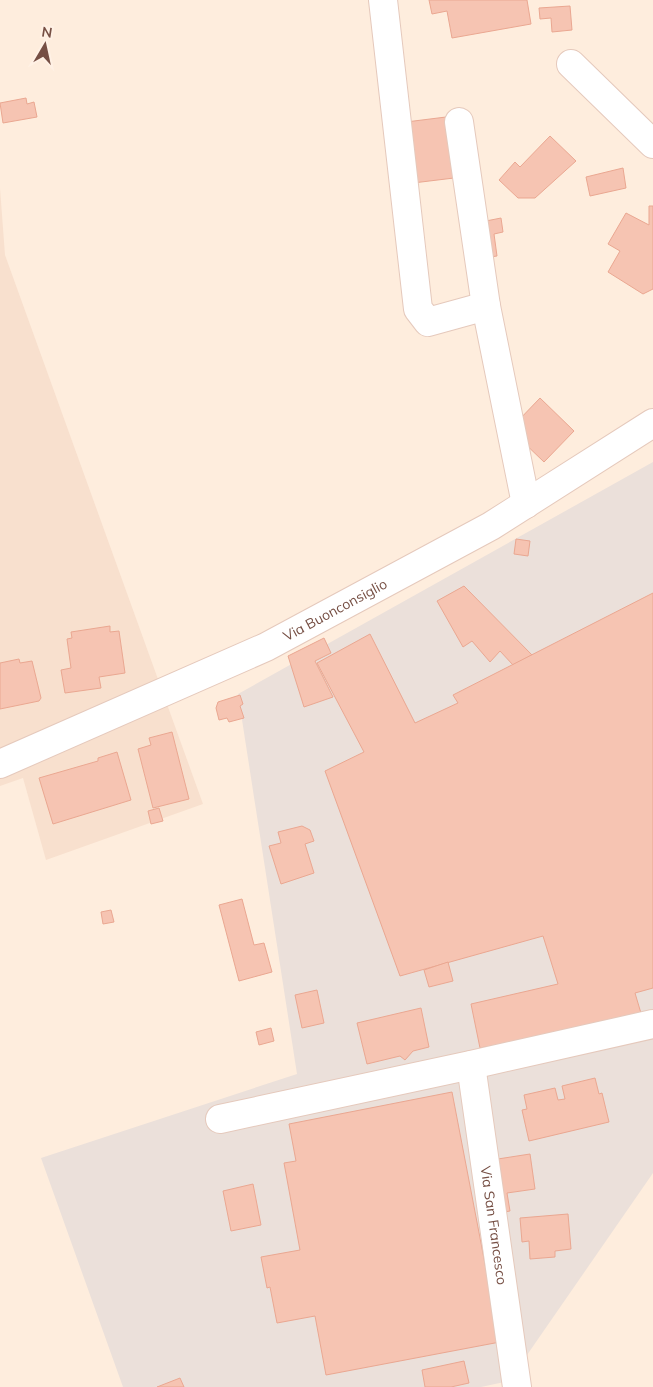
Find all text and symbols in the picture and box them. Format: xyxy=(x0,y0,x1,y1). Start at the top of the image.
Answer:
north arrow xyxy=(20,20,70,70)
text: N xyxy=(40,22,54,42)
street label: Via Buonconsiglio xyxy=(280,575,390,645)
street label: Via San Francesco xyxy=(477,1165,511,1286)

